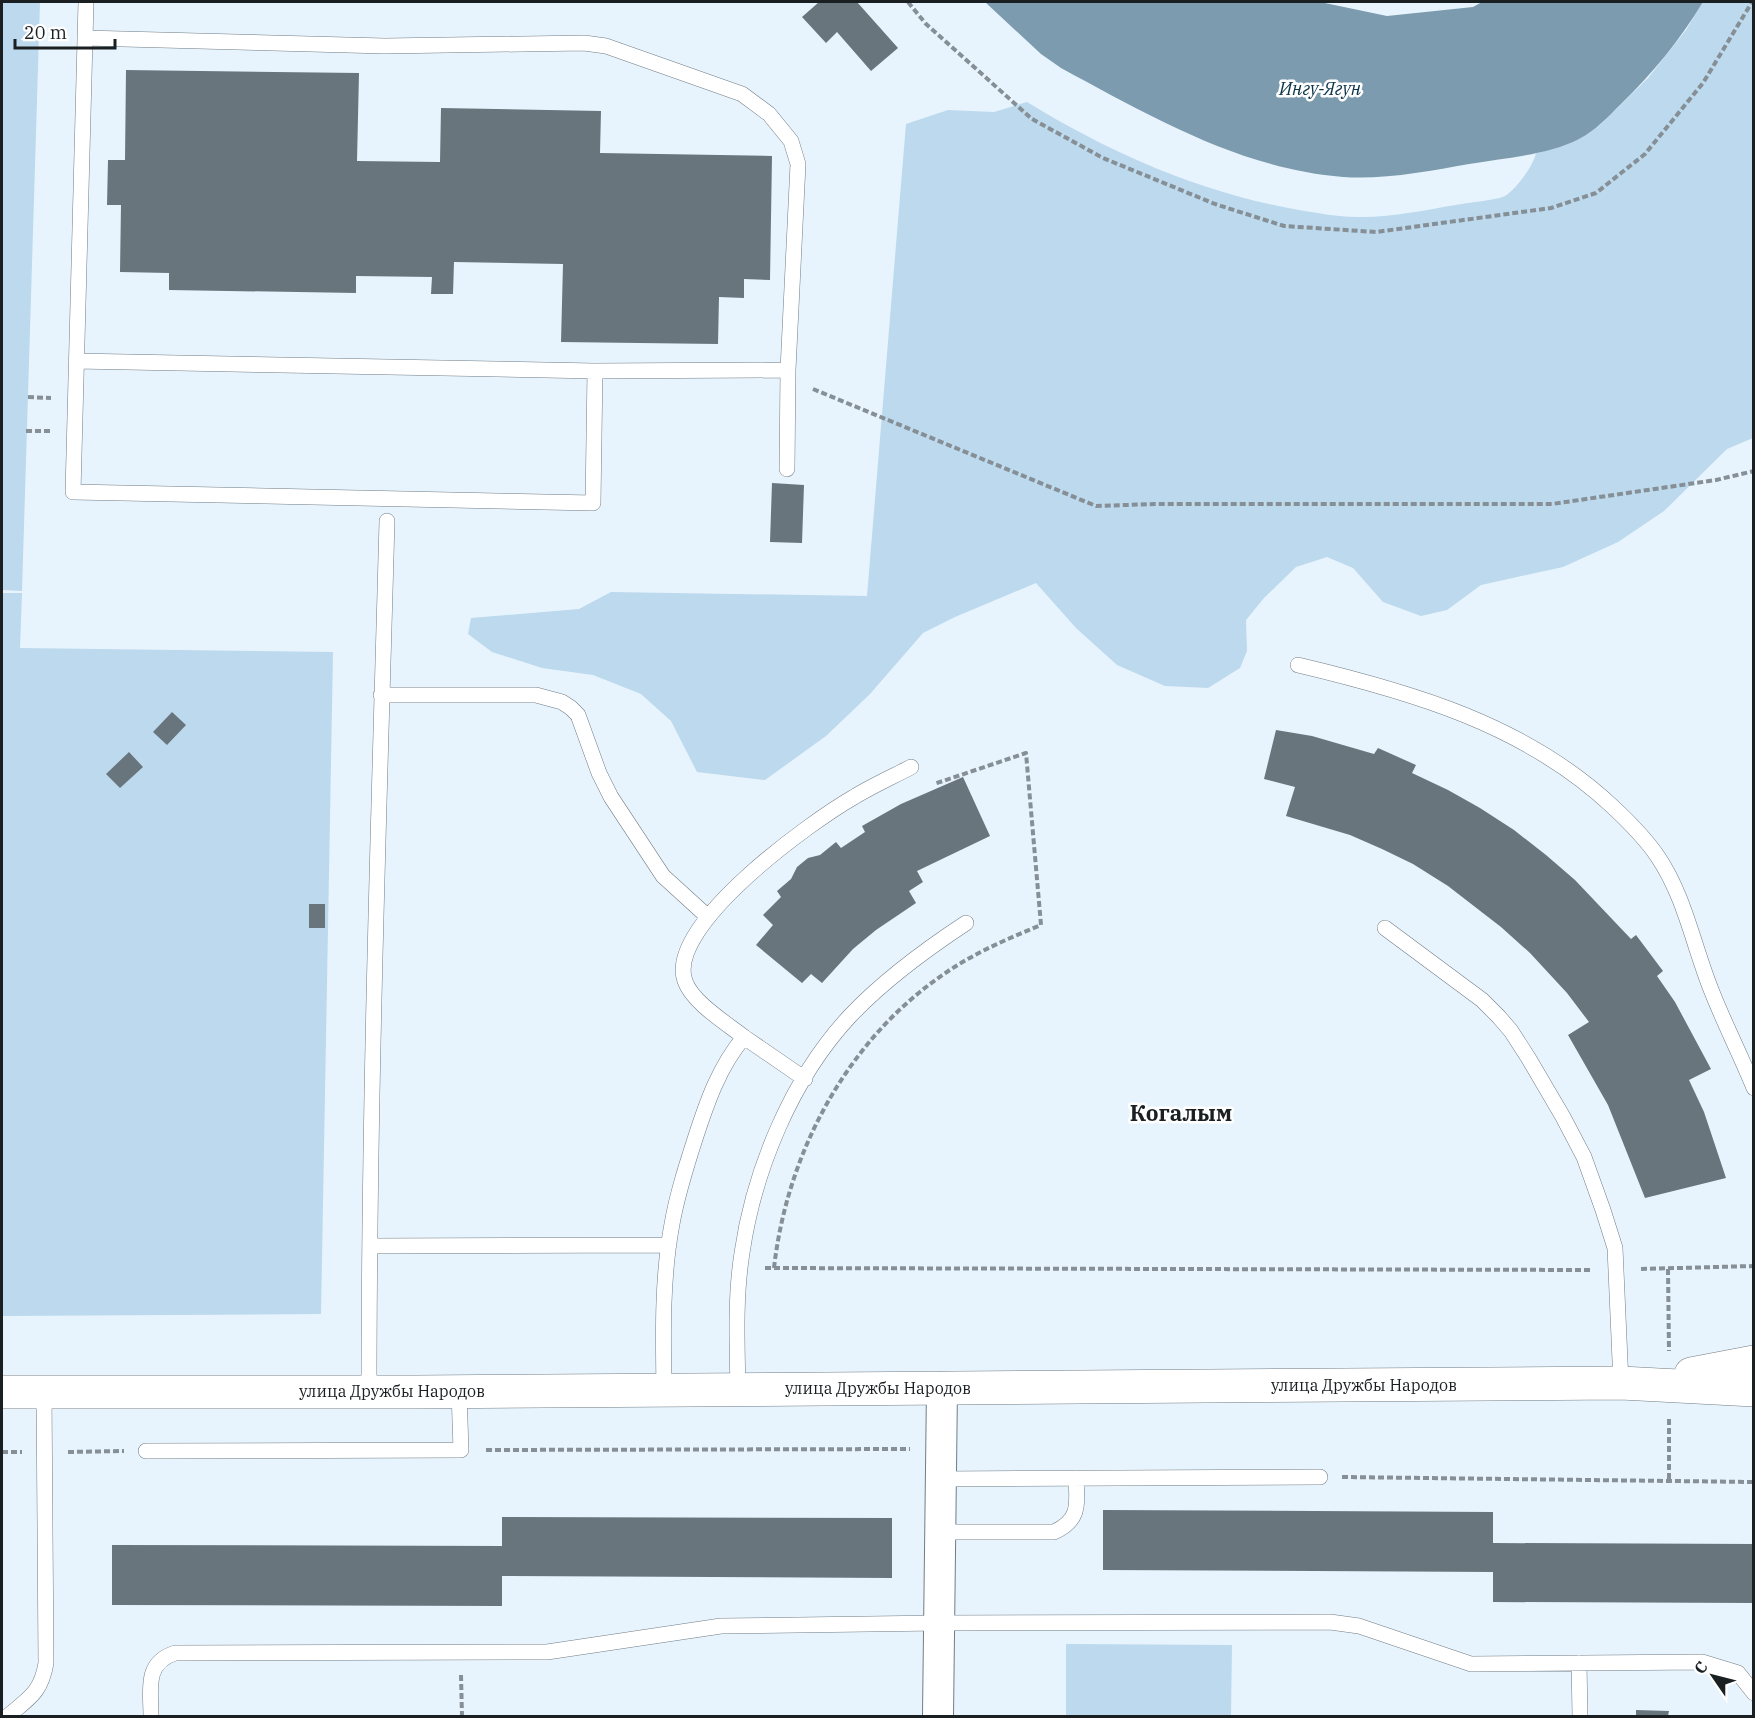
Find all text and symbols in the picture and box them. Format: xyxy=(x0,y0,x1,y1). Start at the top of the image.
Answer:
scale bar xyxy=(15,12,116,50)
text: 20 m xyxy=(24,21,67,44)
water label: Ингу-Ягун xyxy=(1278,77,1362,100)
district label: Когалым xyxy=(1130,1098,1232,1127)
street label: улица Дружбы Народов xyxy=(1271,1375,1457,1395)
street label: улица Дружбы Народов xyxy=(785,1378,971,1398)
street label: улица Дружбы Народов xyxy=(299,1381,485,1401)
north arrow xyxy=(1683,1646,1743,1706)
text: С xyxy=(1689,1657,1712,1677)

